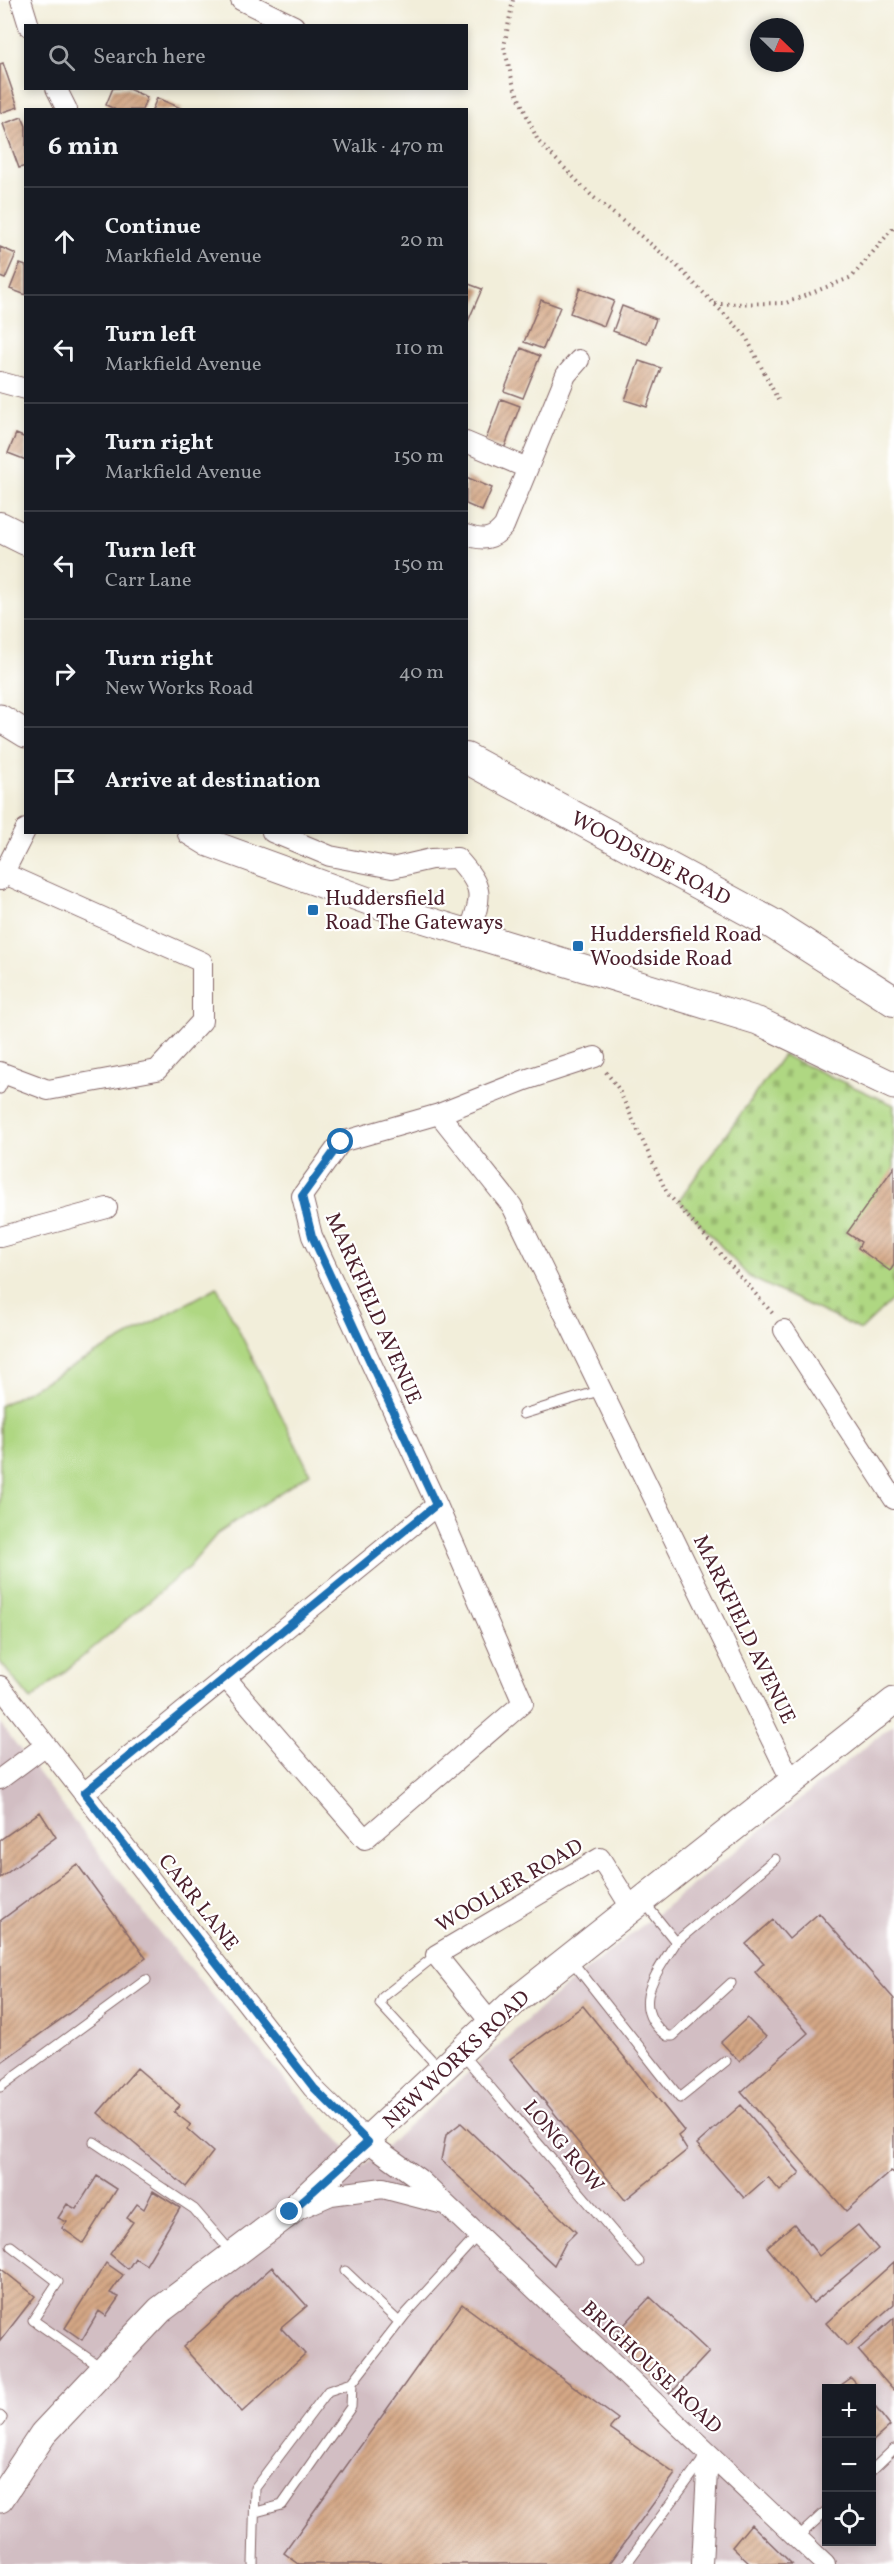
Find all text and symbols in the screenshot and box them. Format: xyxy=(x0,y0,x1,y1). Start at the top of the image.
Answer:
north arrow xyxy=(750,18,804,72)
search box xyxy=(24,24,468,90)
icon: search xyxy=(45,41,78,74)
text: Search here xyxy=(93,42,206,73)
text: 6 min xyxy=(48,129,119,165)
text: Walk · 470 m xyxy=(332,133,444,161)
text: Continue xyxy=(105,212,201,243)
icon: ahead xyxy=(48,225,81,258)
text: 20 m xyxy=(400,227,444,255)
text: Markfield Avenue xyxy=(105,243,262,271)
text: Turn left xyxy=(105,320,196,351)
icon: left xyxy=(48,333,81,366)
text: 110 m xyxy=(395,335,444,363)
text: Markfield Avenue xyxy=(105,351,262,379)
text: Turn right xyxy=(105,428,213,459)
icon: right xyxy=(48,441,81,474)
text: 150 m xyxy=(393,443,444,471)
text: Markfield Avenue xyxy=(105,459,262,487)
text: Turn left xyxy=(105,536,196,567)
icon: left xyxy=(48,549,81,582)
text: 150 m xyxy=(393,551,444,579)
text: Carr Lane xyxy=(105,567,191,595)
text: Turn right xyxy=(105,644,213,675)
icon: right xyxy=(48,657,81,690)
text: 40 m xyxy=(399,659,444,687)
text: New Works Road xyxy=(105,675,254,703)
icon: arrive xyxy=(48,765,81,798)
text: Arrive at destination xyxy=(105,766,321,797)
street label: WOODSIDE ROAD xyxy=(565,805,735,914)
place label: Huddersfield Road The Gateways xyxy=(325,885,503,938)
marker: Huddersfield Road The Gateways xyxy=(306,903,320,917)
place label: Huddersfield Road Woodside Road xyxy=(590,921,762,974)
marker: Huddersfield Road Woodside Road xyxy=(571,939,585,953)
route start xyxy=(327,1128,353,1154)
street label: MARKFIELD AVENUE xyxy=(317,1208,428,1409)
street label: MARKFIELD AVENUE xyxy=(685,1530,802,1729)
street label: WOOLLER ROAD xyxy=(431,1832,589,1940)
street label: CARR LANE xyxy=(151,1848,245,1957)
street label: NEW WORKS ROAD xyxy=(377,1984,537,2136)
street label: LONG ROW xyxy=(516,2094,610,2199)
route end xyxy=(276,2198,302,2224)
street label: BRIGHOUSE ROAD xyxy=(574,2295,728,2441)
map controls xyxy=(822,2384,876,2546)
button: + xyxy=(822,2384,876,2438)
button: − xyxy=(822,2438,876,2492)
button: locate xyxy=(822,2492,876,2546)

